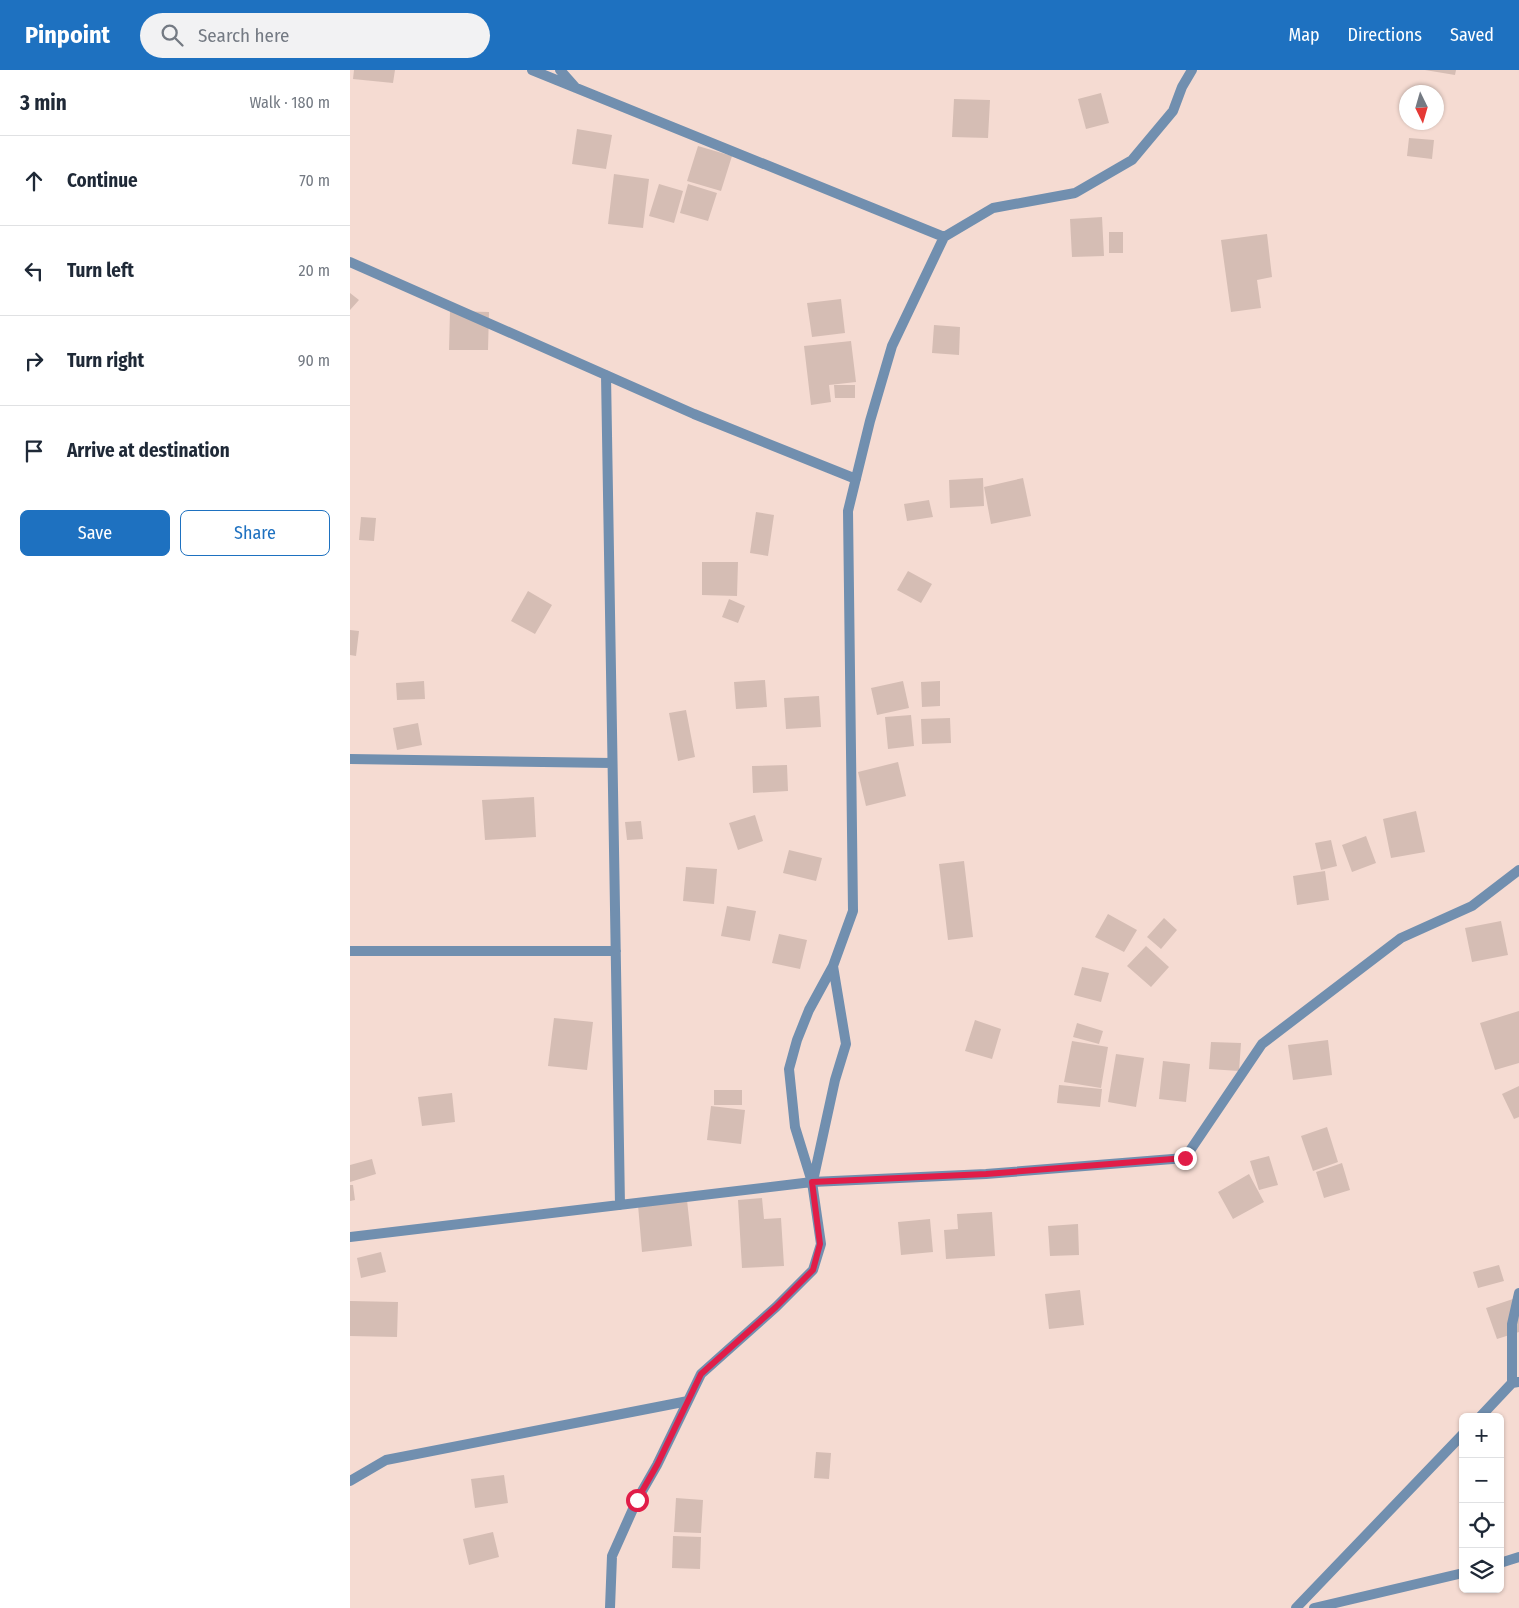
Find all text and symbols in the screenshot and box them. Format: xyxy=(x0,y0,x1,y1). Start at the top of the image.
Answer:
search box xyxy=(140,13,490,58)
text: Pinpoint xyxy=(25,21,110,49)
icon: search xyxy=(158,21,186,49)
text: Search here xyxy=(198,24,289,47)
text: Map xyxy=(1288,24,1320,46)
text: Directions xyxy=(1348,24,1422,46)
text: Saved xyxy=(1450,24,1494,46)
north arrow xyxy=(1399,85,1444,130)
text: 3 min xyxy=(20,90,67,116)
text: Walk · 180 m xyxy=(250,93,330,112)
icon: ahead xyxy=(20,167,48,195)
text: Continue xyxy=(67,169,138,192)
text: 70 m xyxy=(299,171,330,190)
icon: left xyxy=(20,257,48,285)
text: Turn left xyxy=(67,259,134,282)
text: 20 m xyxy=(299,261,330,280)
icon: right xyxy=(20,347,48,375)
text: Turn right xyxy=(67,349,144,372)
text: 90 m xyxy=(298,351,330,370)
icon: arrive xyxy=(20,437,48,465)
text: Arrive at destination xyxy=(67,439,230,462)
button: Save xyxy=(20,510,170,556)
button: Share xyxy=(180,510,330,556)
route end xyxy=(1174,1147,1197,1170)
map controls xyxy=(1459,1413,1504,1593)
button: + xyxy=(1459,1413,1504,1458)
button: − xyxy=(1459,1458,1504,1503)
route start xyxy=(626,1489,649,1512)
button: locate xyxy=(1459,1503,1504,1548)
button: layers xyxy=(1459,1548,1504,1593)

